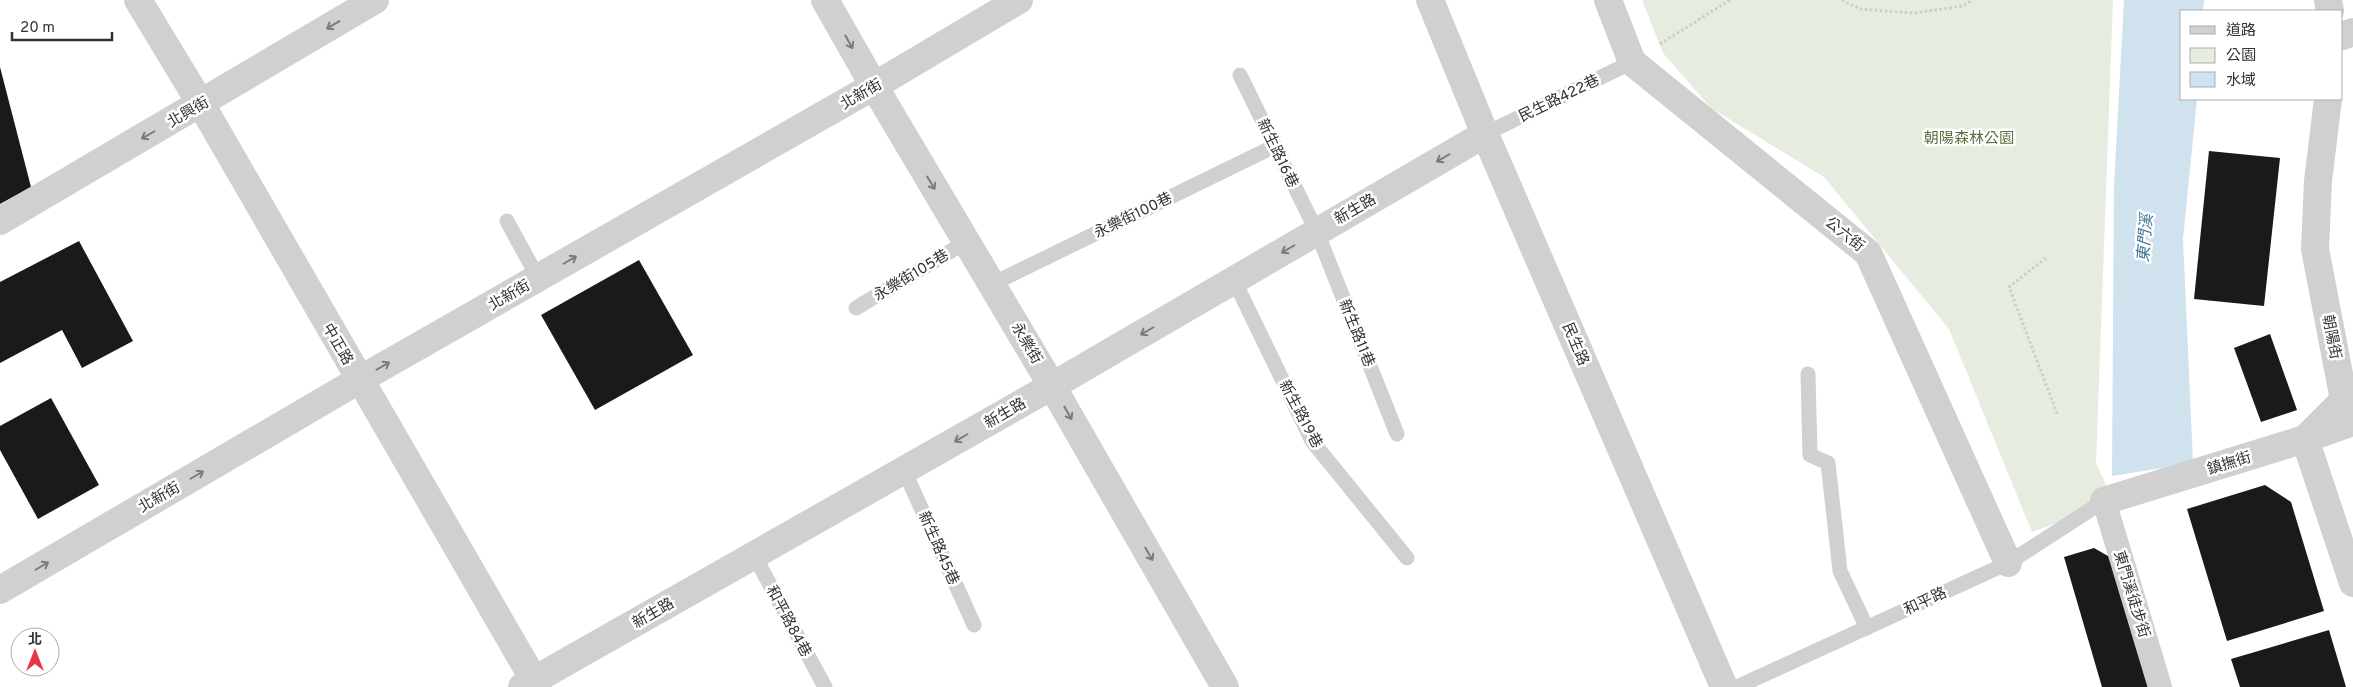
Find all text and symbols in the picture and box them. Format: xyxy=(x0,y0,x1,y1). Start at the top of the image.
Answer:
scale bar xyxy=(12,10,112,42)
legend xyxy=(2180,10,2343,100)
text: 20 m xyxy=(20,19,55,38)
one-way arrow xyxy=(327,21,341,31)
text: 道路 xyxy=(2226,22,2256,41)
one-way arrow xyxy=(844,35,854,50)
text: 公園 xyxy=(2226,47,2256,66)
street label: 民生路422巷 xyxy=(1516,72,1603,127)
text: 水域 xyxy=(2226,72,2256,91)
street label: 北新街 xyxy=(837,75,886,115)
street label: 北興街 xyxy=(164,93,213,133)
street label: 新生路16巷 xyxy=(1252,116,1302,191)
one-way arrow xyxy=(142,130,156,140)
park label: 朝陽森林公園 xyxy=(1924,130,2014,149)
one-way arrow xyxy=(1436,154,1451,164)
one-way arrow xyxy=(926,175,936,189)
street label: 永樂街100巷 xyxy=(1091,189,1176,243)
street label: 新生路 xyxy=(1332,191,1380,230)
water label: 東門溪 xyxy=(2134,211,2158,263)
street label: 公六街 xyxy=(1821,214,1868,257)
one-way arrow xyxy=(1281,244,1295,254)
street label: 永樂街105巷 xyxy=(871,246,953,306)
one-way arrow xyxy=(562,255,577,265)
street label: 北新街 xyxy=(485,276,534,316)
street label: 新生路11巷 xyxy=(1333,297,1378,370)
street label: 朝陽街 xyxy=(2317,313,2344,361)
street label: 永樂街 xyxy=(1006,320,1045,368)
street label: 民生路 xyxy=(1557,320,1592,369)
street label: 中正路 xyxy=(317,321,356,369)
one-way arrow xyxy=(1141,326,1155,336)
one-way arrow xyxy=(376,361,390,371)
street label: 新生路19巷 xyxy=(1274,377,1326,452)
street label: 新生路 xyxy=(982,395,1030,434)
one-way arrow xyxy=(1063,405,1073,419)
one-way arrow xyxy=(954,433,968,443)
street label: 鎮撫街 xyxy=(2205,448,2254,480)
one-way arrow xyxy=(190,469,204,479)
street label: 北新街 xyxy=(135,478,184,518)
street label: 新生路45巷 xyxy=(913,509,962,588)
one-way arrow xyxy=(1144,546,1154,560)
street label: 東門溪徒步街 xyxy=(2108,549,2153,640)
one-way arrow xyxy=(35,560,49,570)
street label: 和平路84巷 xyxy=(761,583,814,661)
street label: 和平路 xyxy=(1901,584,1950,620)
street label: 新生路 xyxy=(630,595,678,634)
north arrow xyxy=(10,627,60,677)
text: 北 xyxy=(28,632,42,649)

